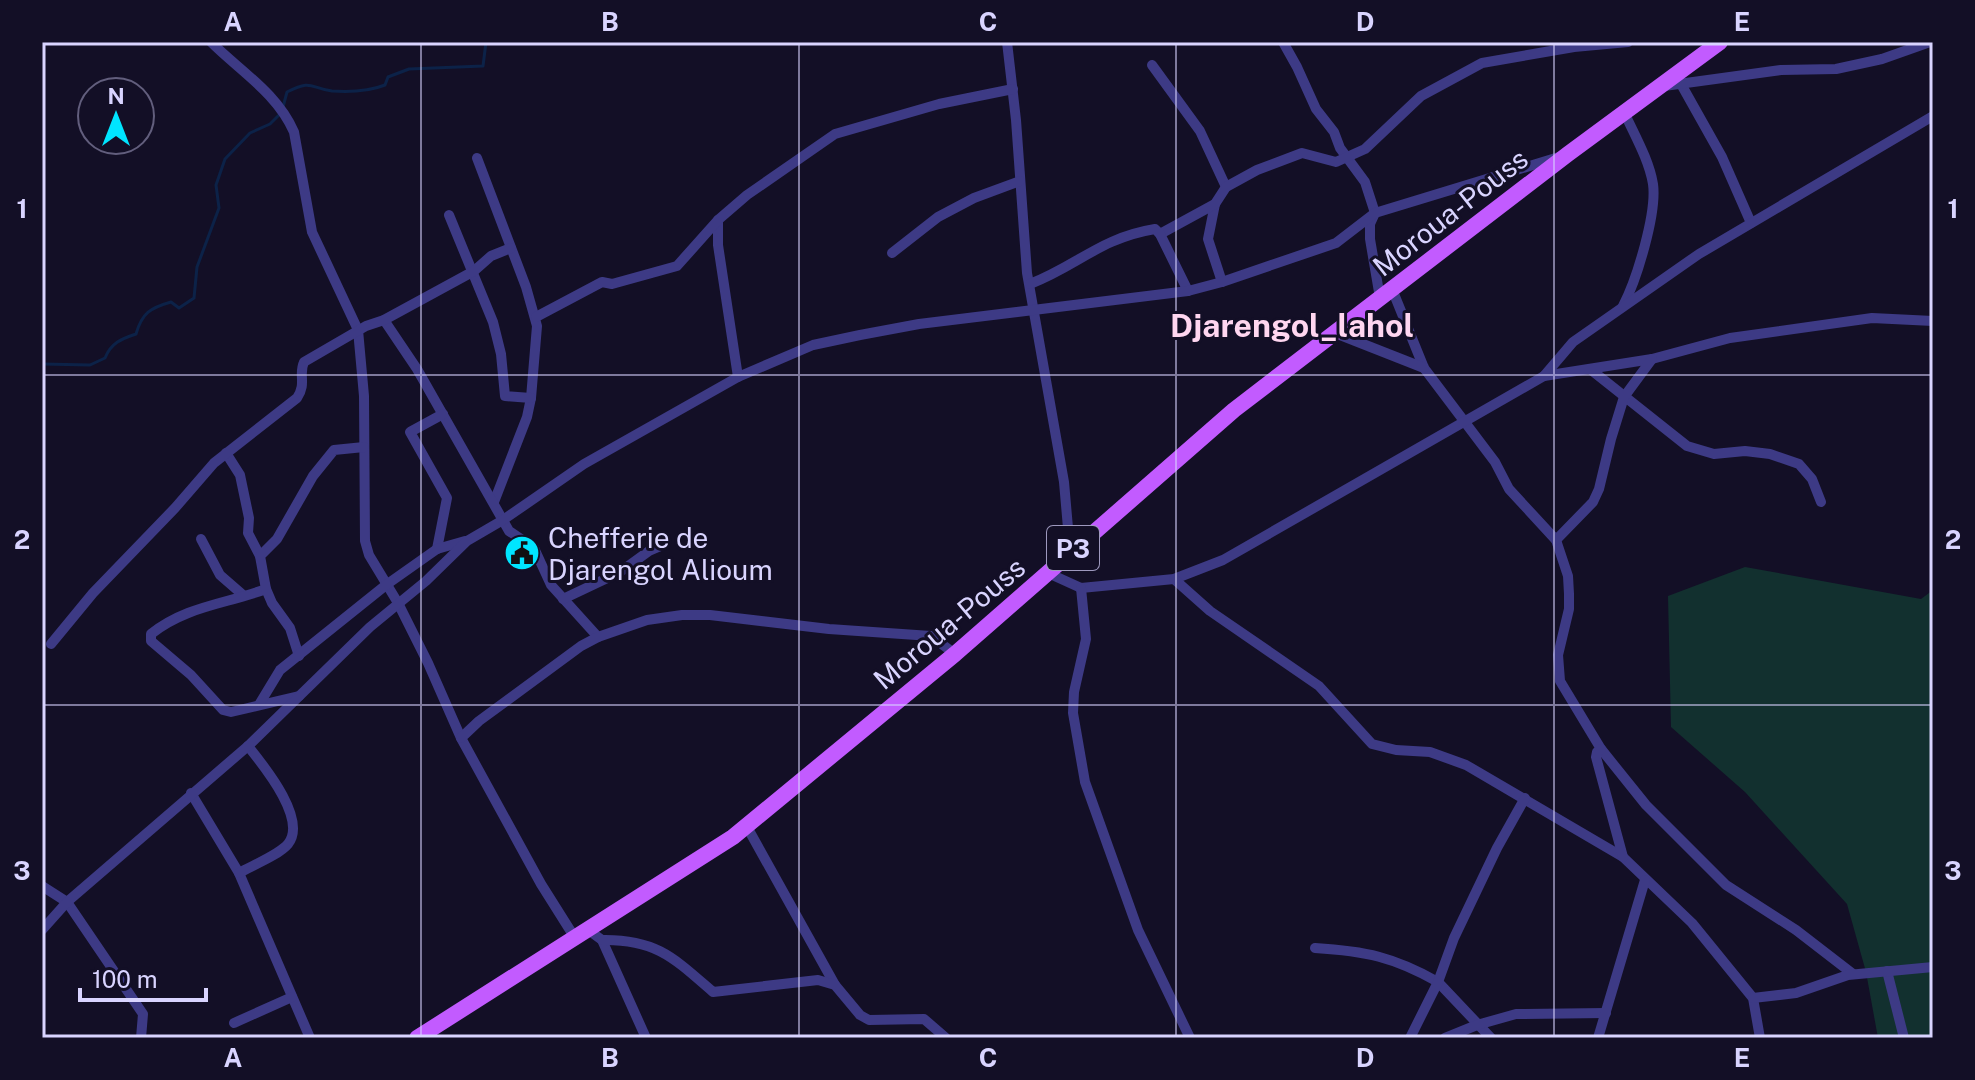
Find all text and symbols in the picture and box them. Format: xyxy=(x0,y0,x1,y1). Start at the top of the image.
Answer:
text: A xyxy=(224,6,243,37)
text: B xyxy=(601,6,619,37)
text: C xyxy=(979,6,997,37)
text: D xyxy=(1356,6,1374,37)
text: E xyxy=(1734,6,1750,37)
north arrow xyxy=(76,76,156,156)
text: N xyxy=(107,83,125,109)
street label: Moroua-Pouss xyxy=(1366,141,1534,283)
text: 1 xyxy=(16,193,28,224)
text: 1 xyxy=(1947,193,1959,224)
district label: Djarengol_lahol xyxy=(1170,307,1414,344)
place label: Chefferie de Djarengol Alioum xyxy=(548,521,773,586)
text: 2 xyxy=(14,524,30,555)
text: 2 xyxy=(1945,524,1961,555)
road number: P3 xyxy=(1047,526,1099,570)
public building icon: Chefferie de Djarengol Alioum xyxy=(503,534,541,572)
street label: Moroua-Pouss xyxy=(867,550,1031,696)
text: 3 xyxy=(13,855,31,886)
text: 3 xyxy=(1944,855,1962,886)
scale bar xyxy=(80,952,206,1002)
text: 100 m xyxy=(92,965,158,993)
text: A xyxy=(224,1042,243,1073)
text: B xyxy=(601,1042,619,1073)
text: C xyxy=(979,1042,997,1073)
text: D xyxy=(1356,1042,1374,1073)
text: E xyxy=(1734,1042,1750,1073)

